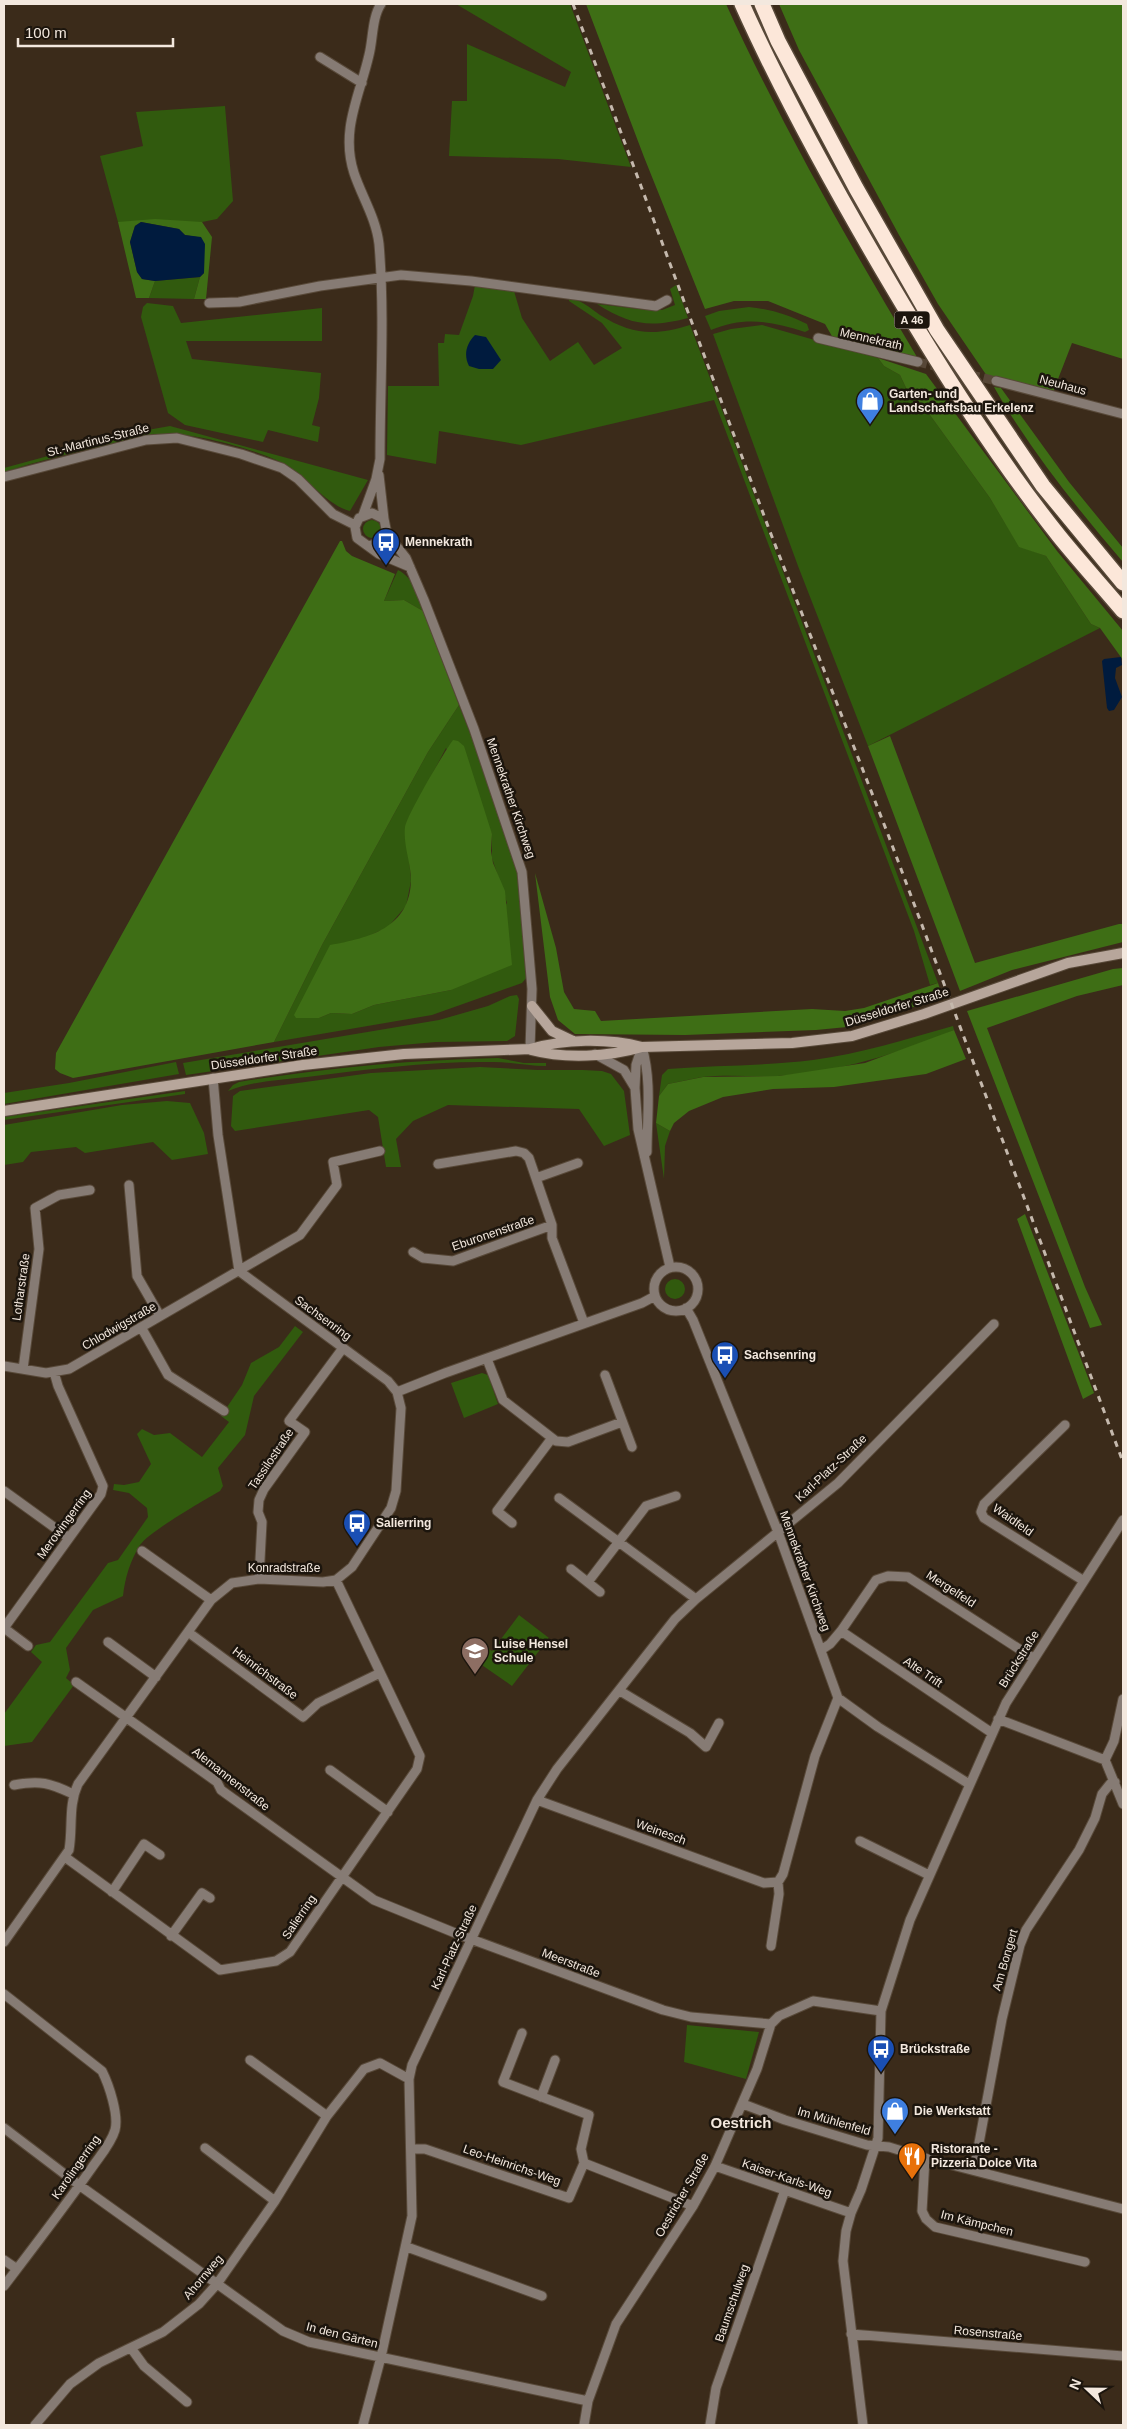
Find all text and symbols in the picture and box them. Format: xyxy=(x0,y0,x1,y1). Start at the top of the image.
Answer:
scale bar xyxy=(18,15,172,47)
text: 100 m xyxy=(25,24,67,41)
road number: A 46 xyxy=(894,312,930,328)
street label: Mennekrath xyxy=(839,325,903,353)
street label: Neuhaus xyxy=(1038,372,1088,398)
shop icon: Garten- und Landschaftsbau Erkelenz xyxy=(855,386,885,425)
place label: Garten- und Landschaftsbau Erkelenz xyxy=(889,387,1034,415)
street label: St.-Martinus-Straße xyxy=(46,420,151,459)
bus stop icon: Mennekrath xyxy=(371,527,401,566)
place label: Mennekrath xyxy=(405,535,472,549)
street label: Mennekrather Kirchweg xyxy=(484,736,538,860)
street label: Düsseldorfer Straße xyxy=(844,985,951,1029)
street label: Düsseldorfer Straße xyxy=(210,1044,318,1072)
street label: Eburonenstraße xyxy=(450,1212,536,1254)
street label: Lotharstraße xyxy=(9,1252,33,1322)
street label: Sachsenring xyxy=(292,1293,354,1343)
street label: Chlodwigstraße xyxy=(79,1299,159,1353)
bus stop icon: Sachsenring xyxy=(710,1340,740,1379)
place label: Sachsenring xyxy=(744,1348,816,1362)
street label: Tassilostraße xyxy=(245,1426,297,1492)
street label: Karl-Platz-Straße xyxy=(793,1431,870,1505)
street label: Merowingerring xyxy=(34,1486,94,1562)
street label: Waidfeld xyxy=(990,1501,1036,1539)
bus stop icon: Salierring xyxy=(342,1508,372,1547)
street label: Mennekrather Kirchweg xyxy=(777,1509,833,1633)
place label: Salierring xyxy=(376,1516,431,1530)
street label: Konradstraße xyxy=(248,1561,321,1575)
street label: Mergelfeld xyxy=(924,1568,978,1610)
street label: Brückstraße xyxy=(996,1628,1042,1690)
school or university icon: Luise Hensel Schule xyxy=(460,1636,490,1675)
place label: Luise Hensel Schule xyxy=(494,1637,568,1665)
street label: Heinrichstraße xyxy=(230,1644,301,1702)
street label: Alte Trift xyxy=(901,1654,946,1690)
street label: Alemannenstraße xyxy=(189,1744,273,1814)
street label: Weinesch xyxy=(634,1816,688,1848)
street label: Salierring xyxy=(279,1892,319,1942)
street label: Karl-Platz-Straße xyxy=(428,1902,480,1992)
street label: Am Bongert xyxy=(990,1927,1021,1992)
street label: Meerstraße xyxy=(540,1945,602,1981)
bus stop icon: Brückstraße xyxy=(866,2034,896,2073)
place label: Brückstraße xyxy=(900,2042,970,2056)
shop icon: Die Werkstatt xyxy=(880,2096,910,2135)
street label: Im Mühlenfeld xyxy=(796,2104,872,2138)
place label: Die Werkstatt xyxy=(914,2104,990,2118)
district label: Oestrich xyxy=(711,2114,771,2131)
street label: Karolingerring xyxy=(49,2132,103,2202)
restaurant icon: Ristorante - Pizzeria Dolce Vita xyxy=(897,2141,927,2180)
street label: Leo-Heinrichs-Weg xyxy=(461,2142,563,2188)
place label: Ristorante - Pizzeria Dolce Vita xyxy=(931,2142,1037,2170)
street label: Oestricher Straße xyxy=(652,2150,712,2240)
street label: Kaiser-Karls-Weg xyxy=(740,2156,834,2200)
street label: Im Kämpchen xyxy=(939,2207,1015,2239)
street label: Ahornweg xyxy=(180,2252,226,2302)
street label: Baumschulweg xyxy=(712,2262,752,2344)
street label: In den Gärten xyxy=(305,2319,379,2351)
street label: Rosenstraße xyxy=(953,2323,1023,2343)
north arrow xyxy=(1062,2364,1112,2414)
text: N xyxy=(1066,2376,1084,2392)

